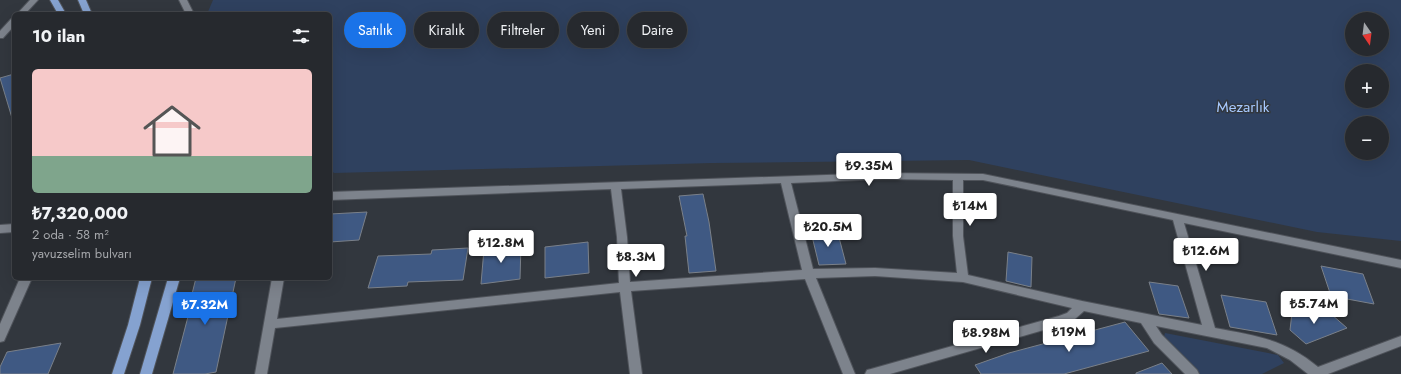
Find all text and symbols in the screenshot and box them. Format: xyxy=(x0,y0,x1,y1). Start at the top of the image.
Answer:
chip: Satılık xyxy=(344,12,406,48)
chip: Kiralık xyxy=(414,12,479,48)
chip: Filtreler xyxy=(487,12,559,48)
chip: Yeni xyxy=(567,12,619,48)
chip: Daire xyxy=(627,12,687,48)
north arrow xyxy=(1345,12,1389,56)
map controls xyxy=(1345,12,1389,160)
text: 10 ilan xyxy=(32,24,85,48)
icon: filters xyxy=(290,25,312,47)
button: + xyxy=(1345,64,1389,108)
icon: home xyxy=(136,95,208,167)
park label: Mezarlık xyxy=(1217,96,1270,118)
button: − xyxy=(1345,116,1389,160)
pin: ₺9.35M xyxy=(836,153,902,187)
text: ₺9.35M xyxy=(845,156,893,175)
pin: ₺14M xyxy=(946,193,994,227)
text: ₺14M xyxy=(953,196,987,215)
text: ₺7,320,000 xyxy=(32,201,128,225)
pin: ₺20.5M xyxy=(795,214,861,248)
text: ₺20.5M xyxy=(804,217,852,236)
text: 2 oda · 58 m² xyxy=(32,225,109,244)
pin: ₺12.8M xyxy=(468,230,534,264)
text: ₺12.8M xyxy=(478,233,524,252)
pin: ₺12.6M xyxy=(1173,238,1239,272)
text: ₺12.6M xyxy=(1182,241,1230,260)
text: yavuzselim bulvarı xyxy=(32,244,132,263)
pin: ₺8.3M xyxy=(608,244,664,278)
text: ₺8.3M xyxy=(616,247,656,266)
pin: ₺5.74M xyxy=(1281,291,1347,325)
pin: ₺7.32M xyxy=(172,292,238,326)
text: ₺5.74M xyxy=(1290,294,1338,313)
text: ₺7.32M xyxy=(182,295,228,314)
pin: ₺19M xyxy=(1045,319,1093,353)
pin: ₺8.98M xyxy=(953,320,1019,354)
text: ₺19M xyxy=(1052,322,1086,341)
text: ₺8.98M xyxy=(962,323,1010,342)

